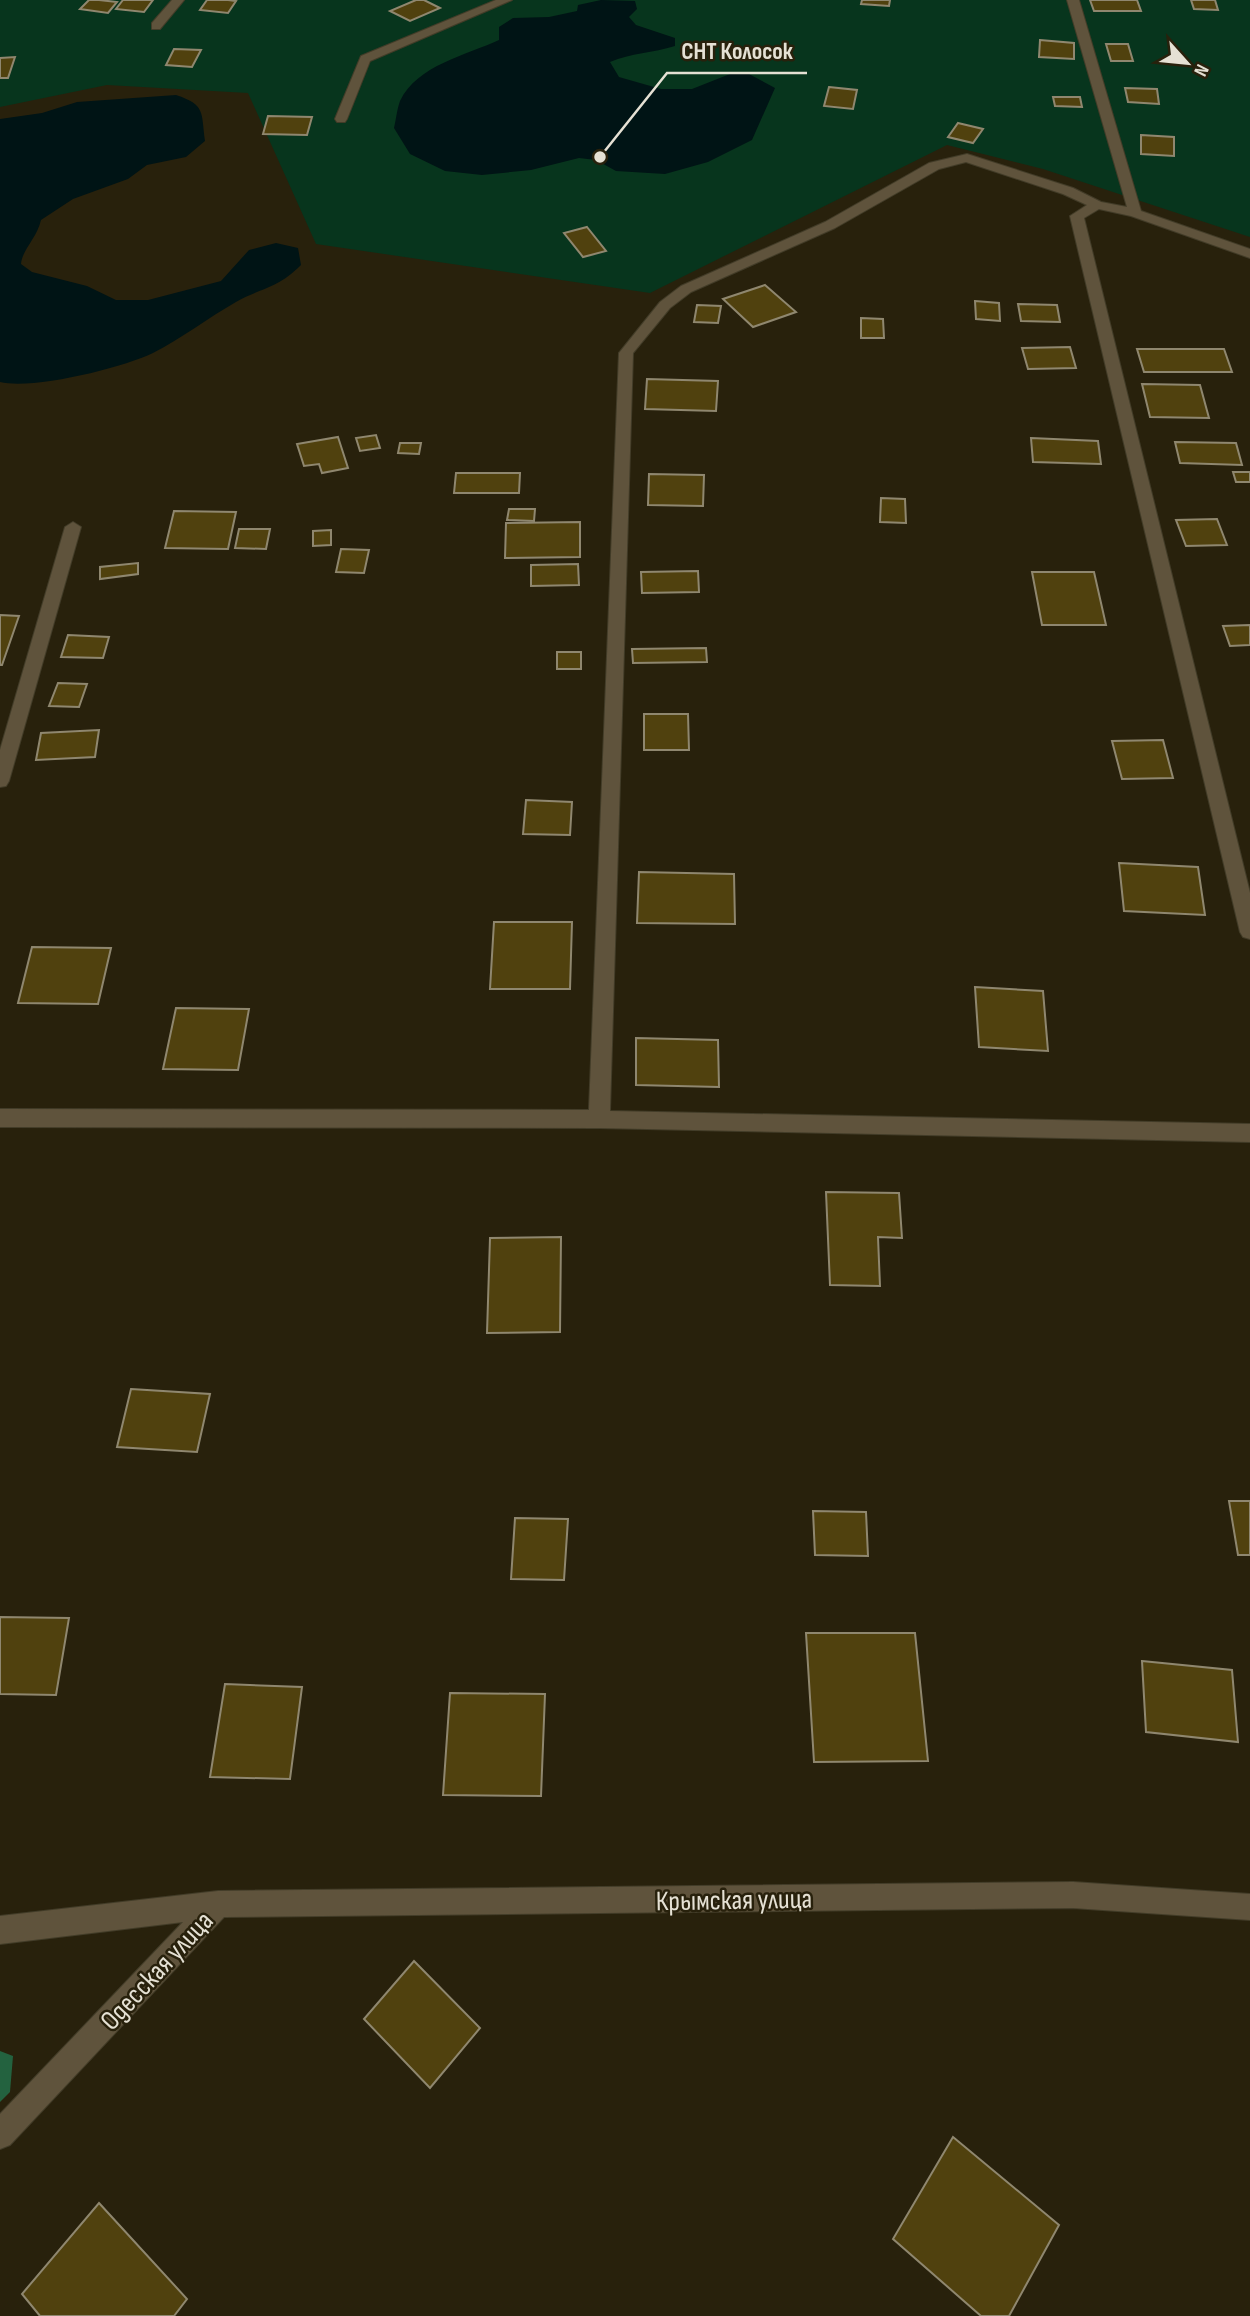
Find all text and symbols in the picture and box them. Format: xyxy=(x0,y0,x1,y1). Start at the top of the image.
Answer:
callout: СНТ Колосок xyxy=(667,28,807,73)
north arrow xyxy=(1152,28,1222,98)
text: СНТ Колосок xyxy=(681,37,794,66)
text: N xyxy=(1188,60,1213,80)
street label: Крымская улица xyxy=(656,1883,812,1918)
street label: Одесская улица xyxy=(94,1905,220,2037)

